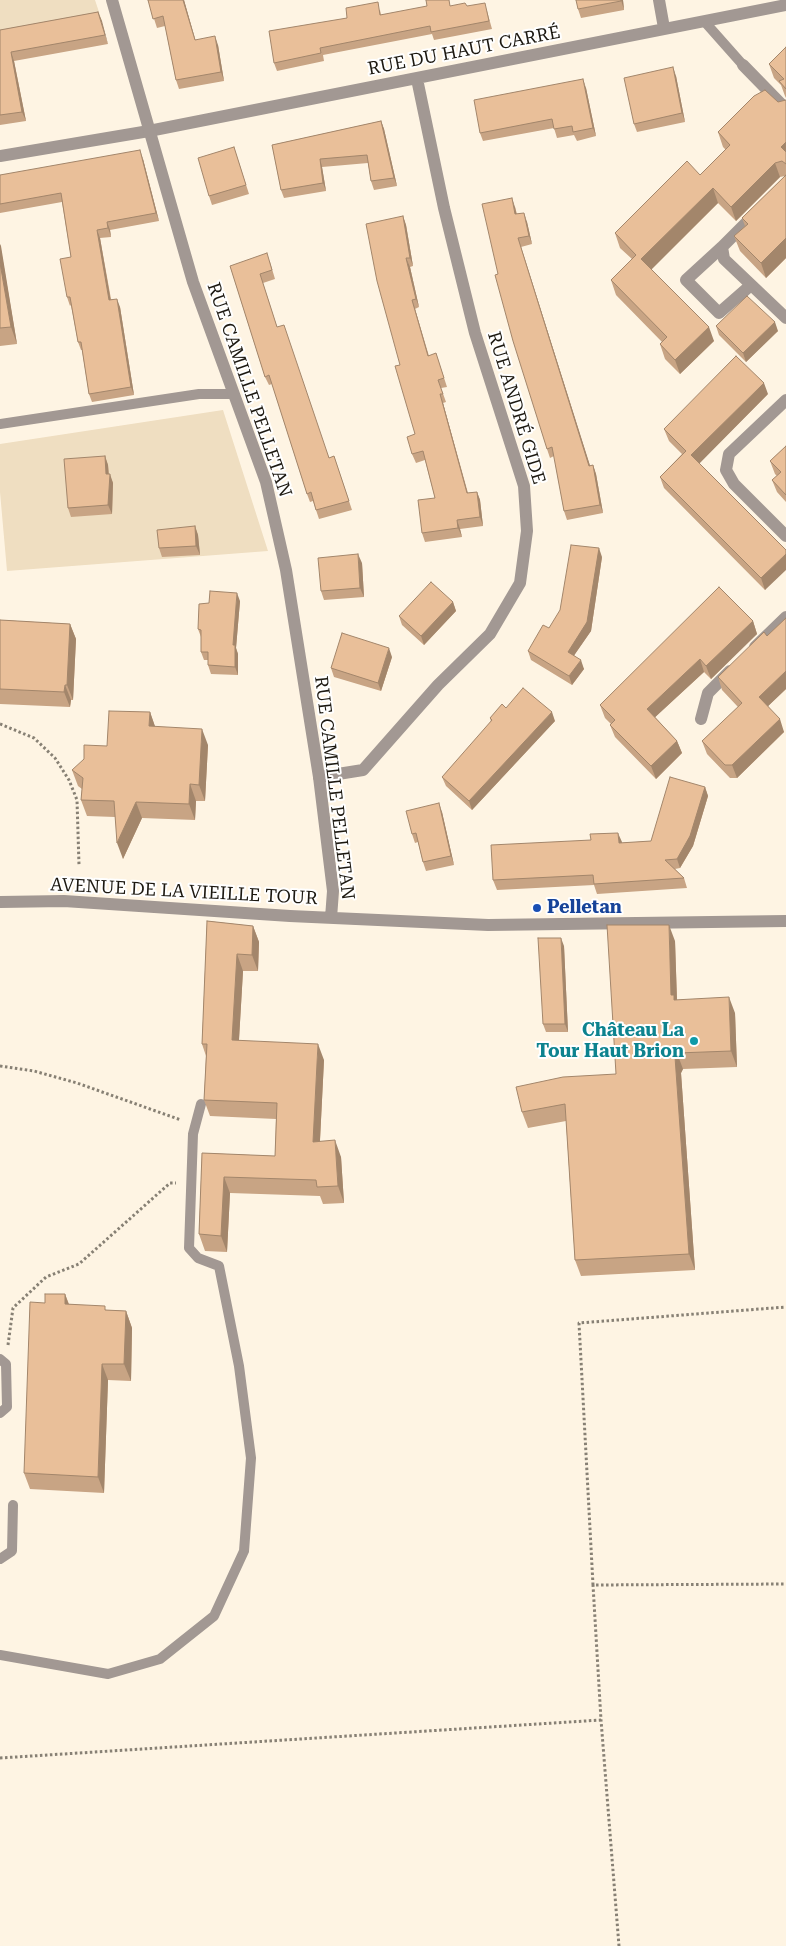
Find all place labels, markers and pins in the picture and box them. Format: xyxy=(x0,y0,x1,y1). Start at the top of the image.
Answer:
place label: Pelletan xyxy=(547,897,622,919)
marker: Pelletan xyxy=(531,902,543,914)
place label: Château La Tour Haut Brion xyxy=(536,1020,684,1062)
marker: Château La Tour Haut Brion xyxy=(688,1035,700,1047)

